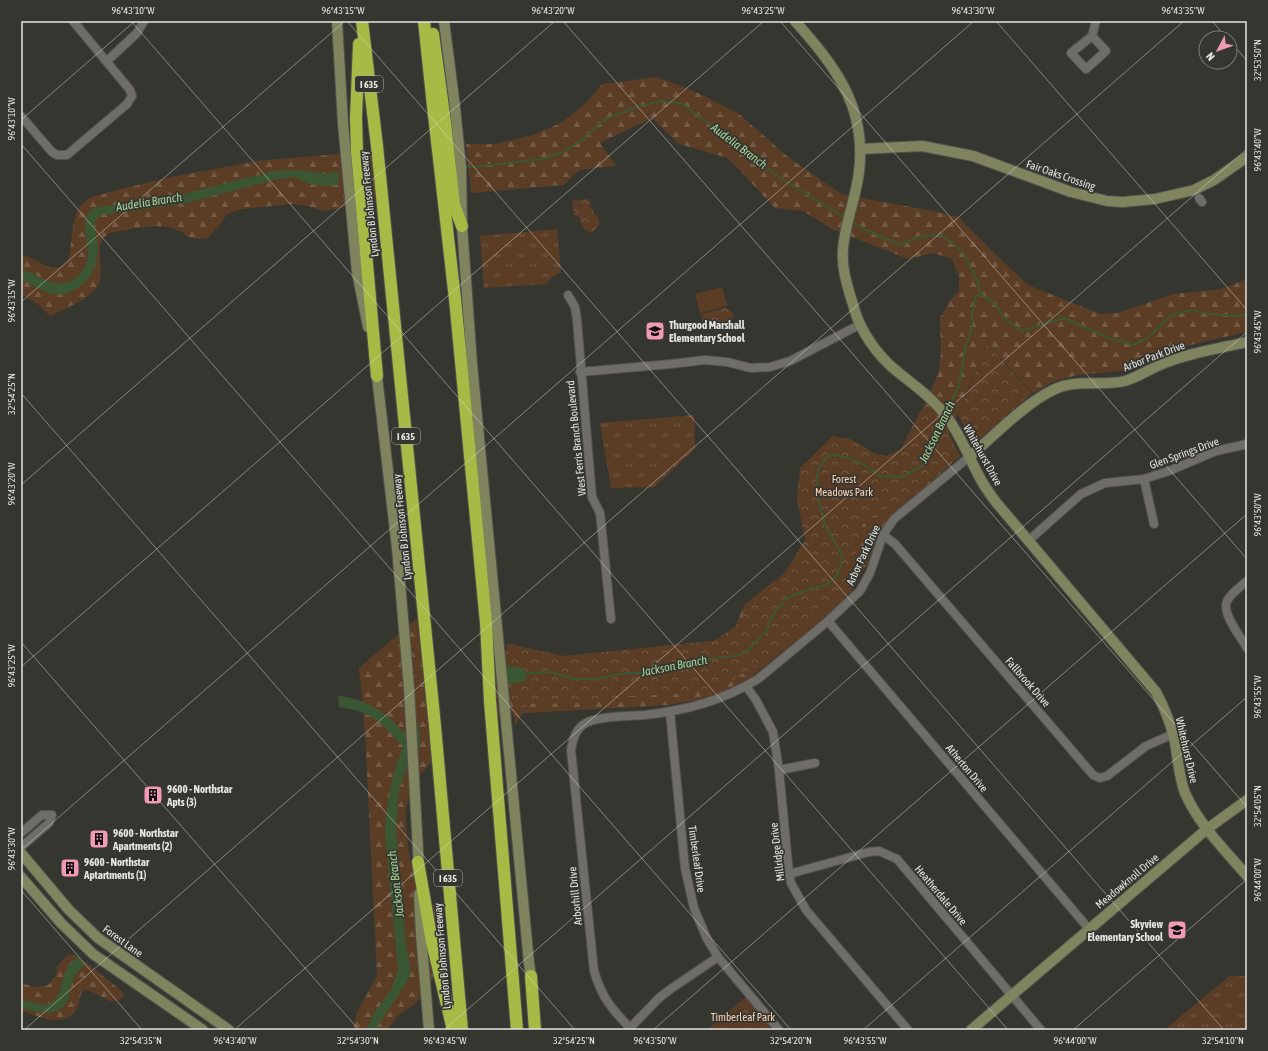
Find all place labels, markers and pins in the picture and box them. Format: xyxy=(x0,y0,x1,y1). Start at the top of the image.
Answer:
place label: Thurgood Marshall Elementary School xyxy=(669,319,746,344)
school or university icon: Thurgood Marshall Elementary School xyxy=(644,320,666,342)
place label: 9600 - Northstar Apts (3) xyxy=(166,783,233,808)
building icon: 9600 - Northstar Apts (3) xyxy=(142,784,164,806)
place label: 9600 - Northstar Apartments (2) xyxy=(112,827,179,852)
building icon: 9600 - Northstar Apartments (2) xyxy=(88,828,110,850)
place label: 9600 - Northstar Aptartments (1) xyxy=(83,856,150,881)
building icon: 9600 - Northstar Aptartments (1) xyxy=(59,857,81,879)
place label: Skyview Elementary School xyxy=(1087,918,1164,943)
school or university icon: Skyview Elementary School xyxy=(1166,919,1188,941)

